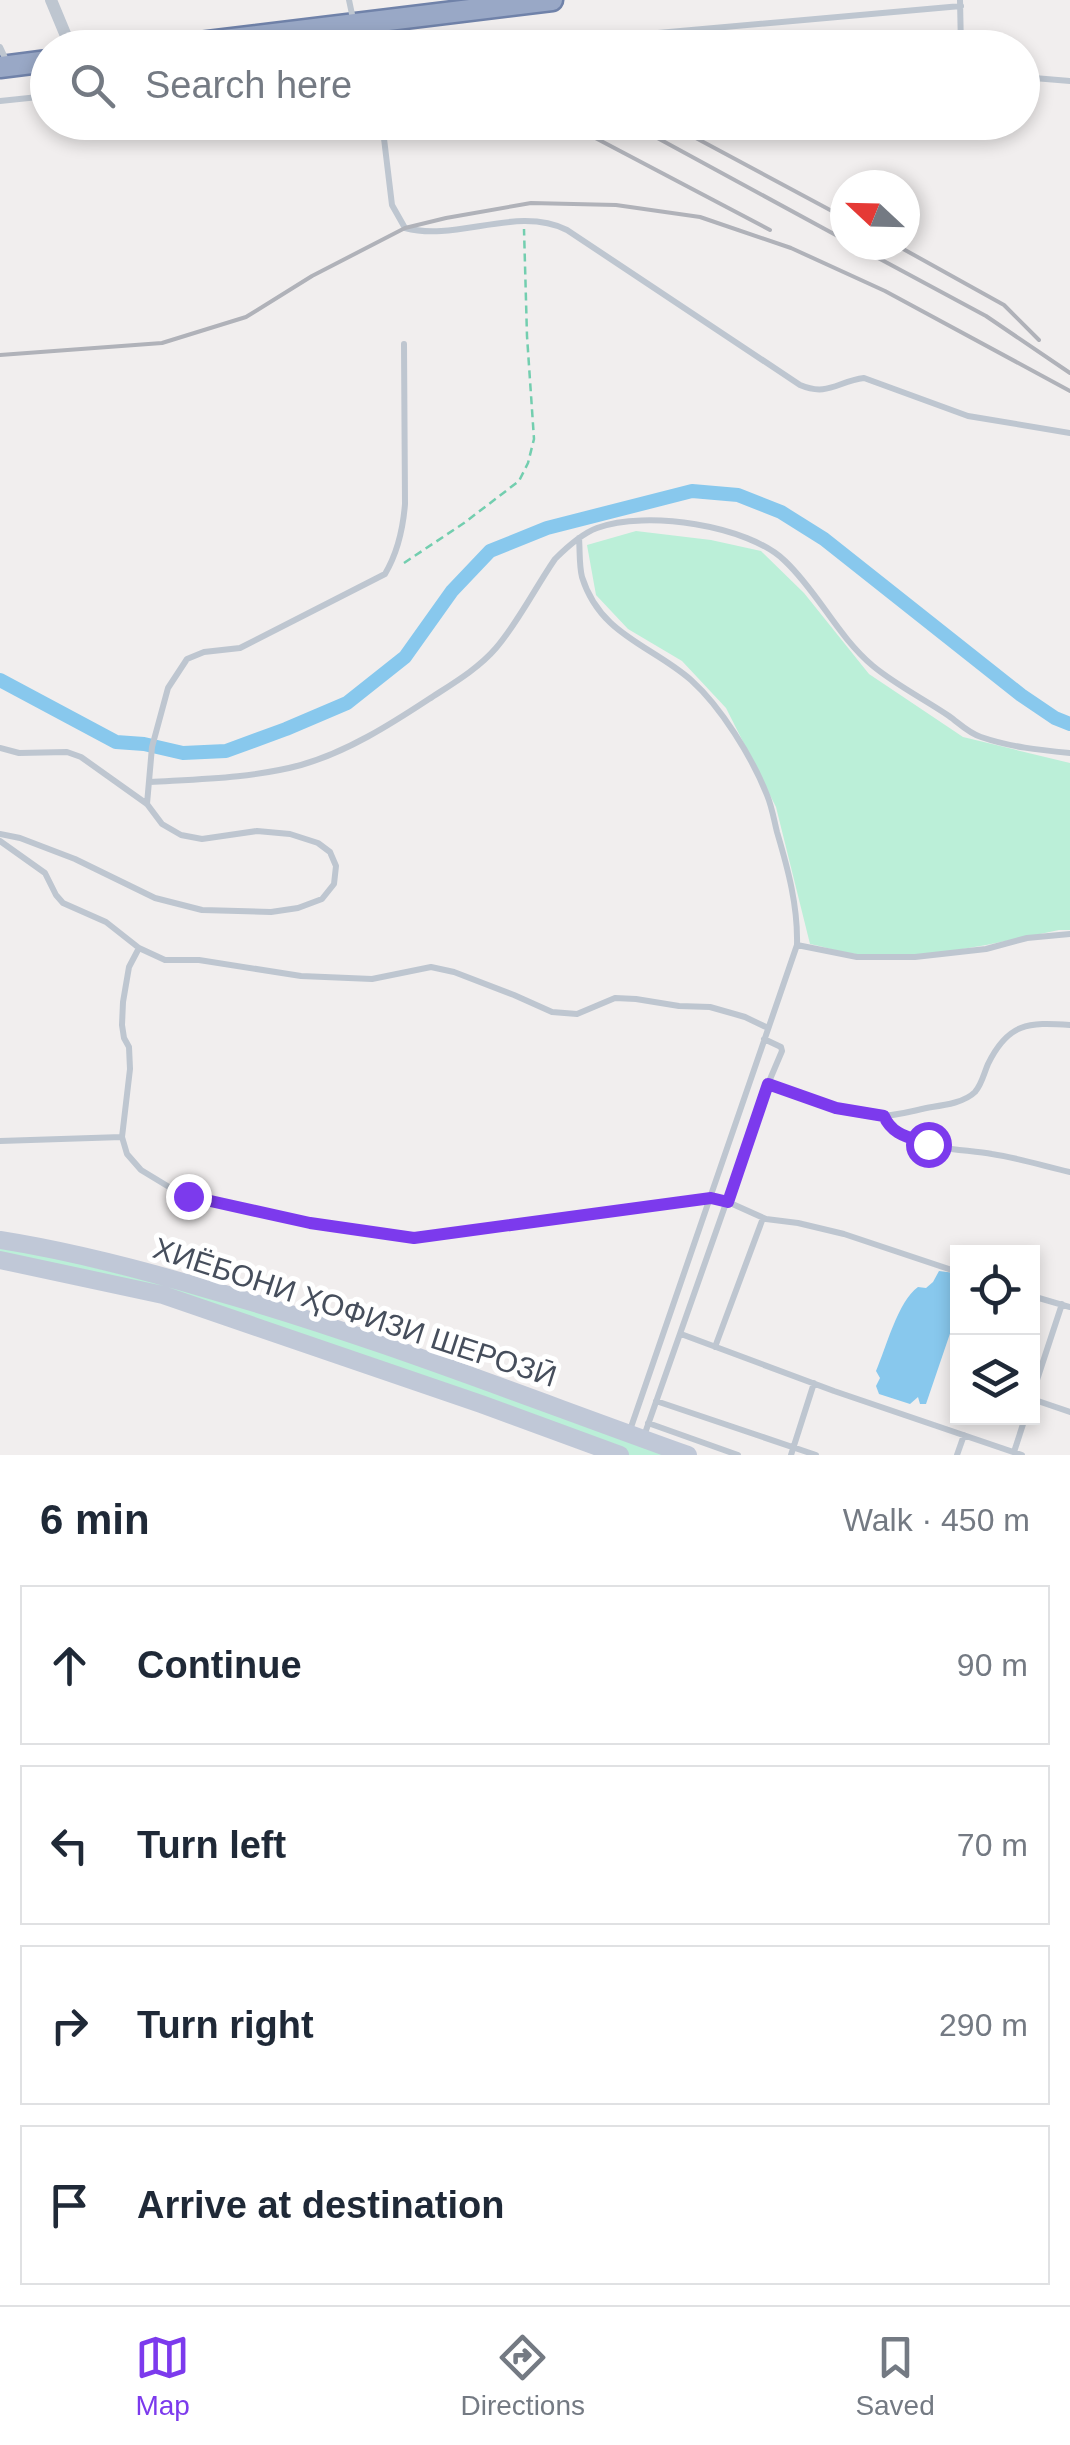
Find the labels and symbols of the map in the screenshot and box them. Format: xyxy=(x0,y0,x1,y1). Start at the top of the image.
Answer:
north arrow xyxy=(830,170,920,260)
route start xyxy=(906,1122,952,1168)
route end xyxy=(166,1174,212,1220)
street label: ХИЁБОНИ ҲОФИЗИ ШЕРОЗӢ xyxy=(149,1231,561,1393)

